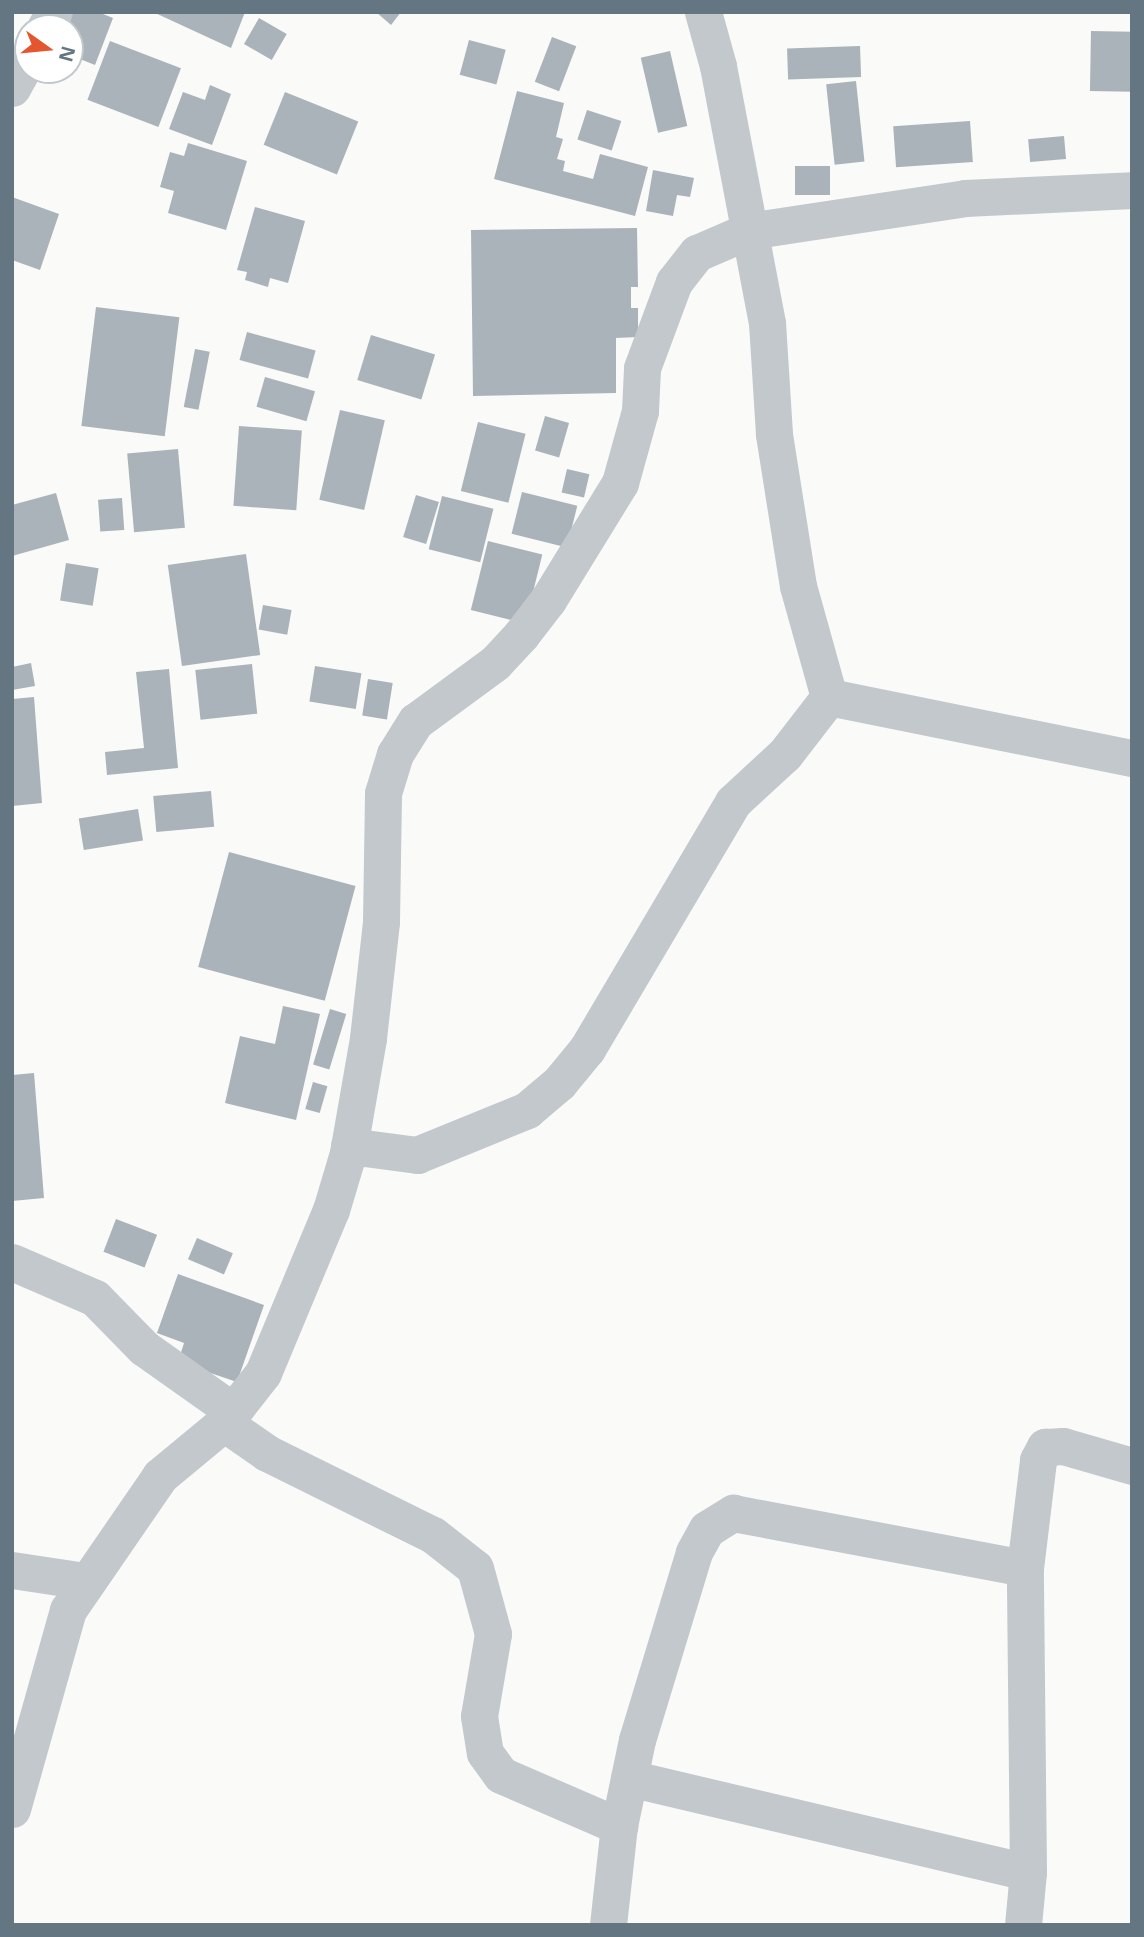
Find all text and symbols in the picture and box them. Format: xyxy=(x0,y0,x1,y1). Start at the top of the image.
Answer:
north arrow xyxy=(14,14,84,84)
text: N xyxy=(53,43,82,65)

